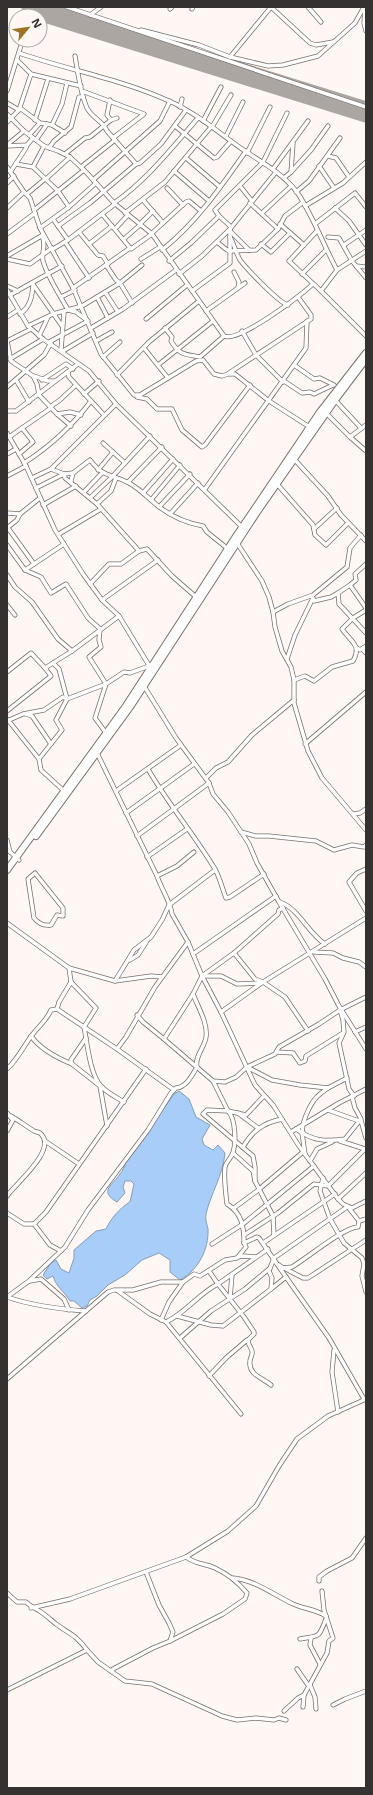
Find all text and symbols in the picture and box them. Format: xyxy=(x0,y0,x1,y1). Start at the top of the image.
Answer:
north arrow xyxy=(8,8,48,48)
text: N xyxy=(28,15,46,30)

